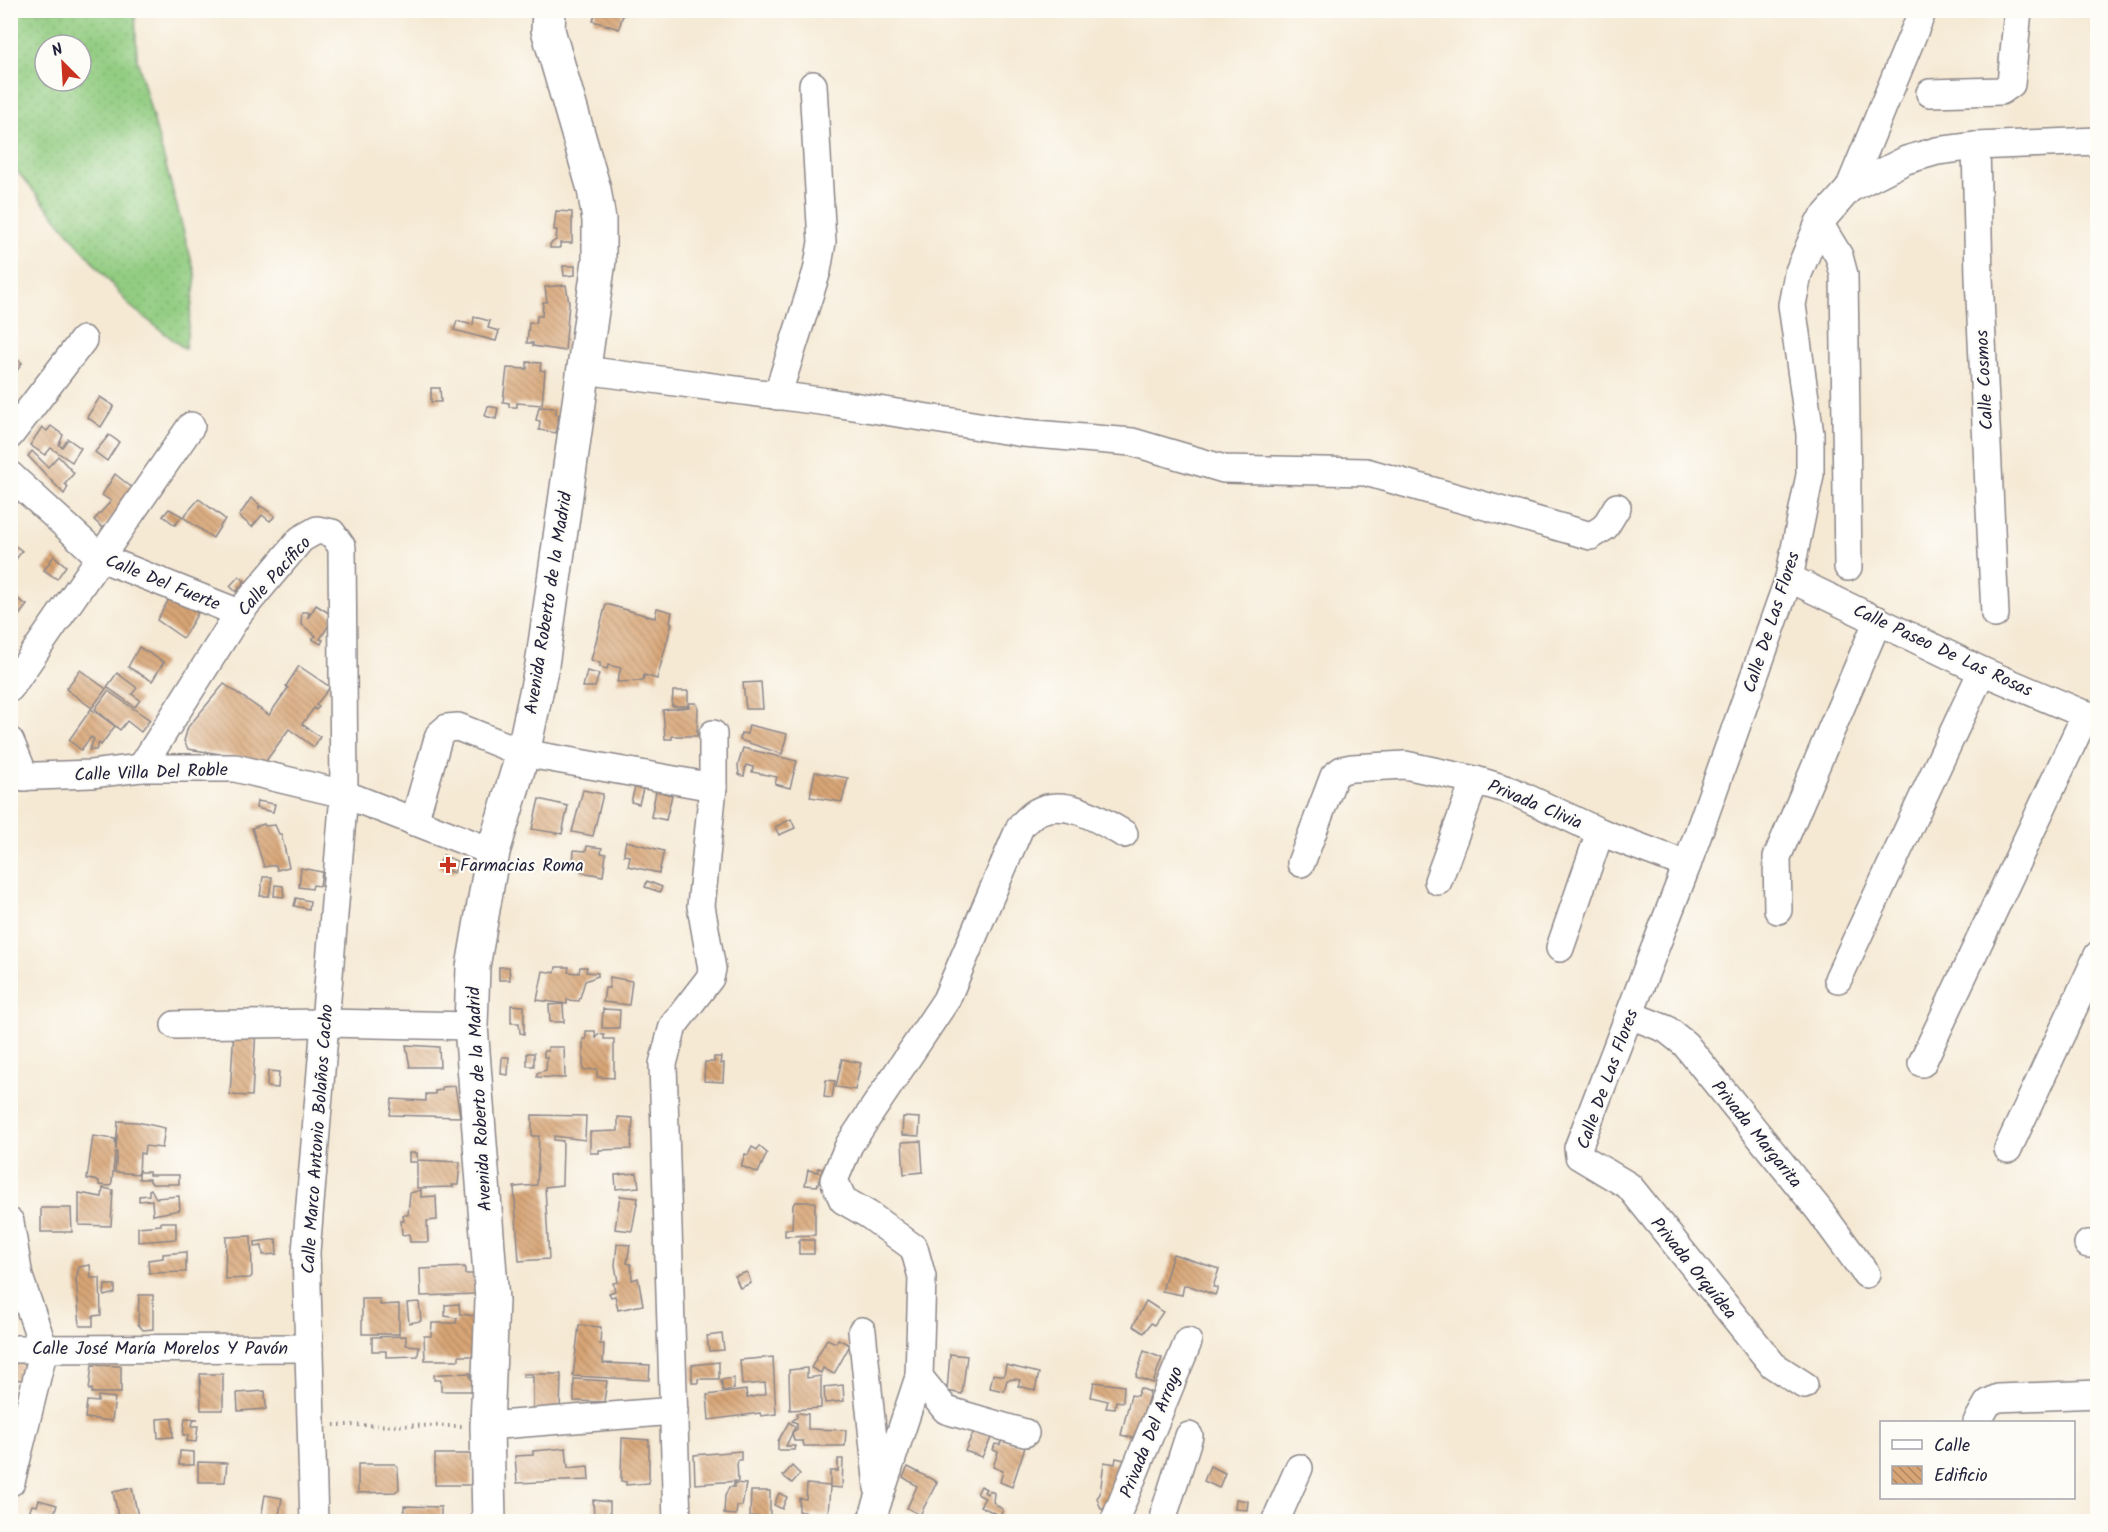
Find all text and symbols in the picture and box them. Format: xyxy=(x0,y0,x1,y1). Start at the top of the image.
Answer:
north arrow xyxy=(33,33,93,93)
text: N xyxy=(48,37,67,64)
street label: Calle Cosmos xyxy=(1968,329,2003,431)
street label: Avenida Roberto de la Madrid xyxy=(518,489,582,717)
street label: Calle Pacífico xyxy=(231,530,319,624)
street label: Calle Del Fuerte xyxy=(100,547,224,620)
street label: Calle De Las Flores xyxy=(1736,548,1809,697)
street label: Calle Paseo De Las Rosas xyxy=(1848,597,2037,706)
street label: Calle Villa Del Roble xyxy=(74,756,228,791)
street label: Privada Clivia xyxy=(1482,772,1586,838)
place label: Farmacias Roma xyxy=(460,852,584,881)
marker: Farmacias Roma xyxy=(441,858,455,872)
street label: Avenida Roberto de la Madrid xyxy=(460,985,501,1212)
street label: Calle Marco Antonio Bolaños Cacho xyxy=(295,1003,342,1275)
street label: Calle De Las Flores xyxy=(1570,1005,1647,1154)
street label: Privada Margarita xyxy=(1703,1075,1809,1195)
street label: Privada Orquídea xyxy=(1642,1211,1743,1327)
street label: Calle José María Morelos Y Pavón xyxy=(32,1335,288,1364)
street label: Privada Del Arroyo xyxy=(1113,1362,1192,1503)
legend xyxy=(1880,1421,2075,1499)
text: Calle xyxy=(1934,1432,1970,1461)
text: Edificio xyxy=(1934,1462,1988,1491)

